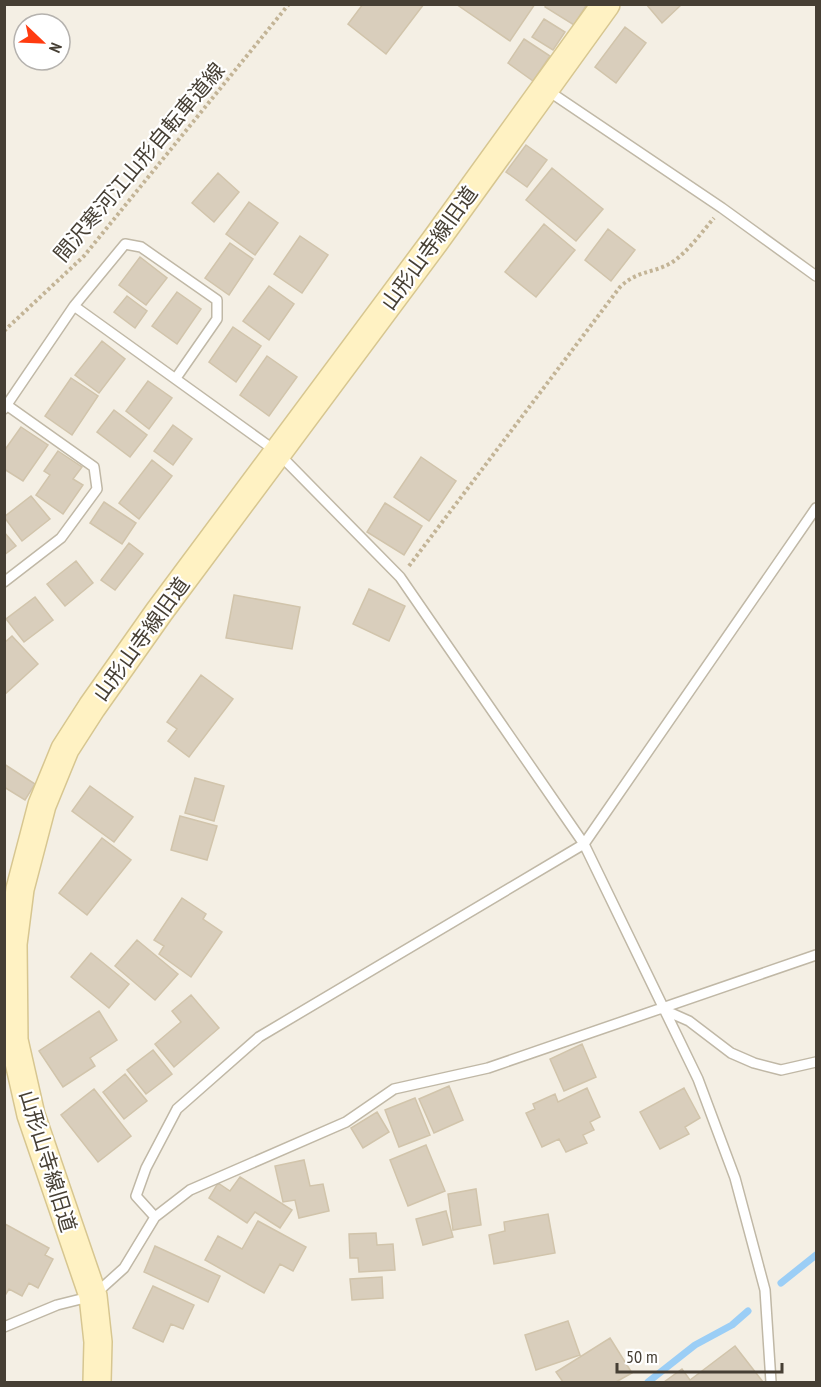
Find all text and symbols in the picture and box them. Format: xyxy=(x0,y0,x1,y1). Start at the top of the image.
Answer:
north arrow xyxy=(12,12,72,72)
text: N xyxy=(45,40,67,56)
street label: 間沢寒河江山形自転車道線 xyxy=(48,57,230,267)
street label: 山形山寺線旧道 xyxy=(375,181,483,315)
street label: 山形山寺線旧道 xyxy=(87,572,195,706)
street label: 山形山寺線旧道 xyxy=(14,1087,82,1235)
scale bar xyxy=(617,1336,782,1374)
text: 50 m xyxy=(626,1345,658,1368)

